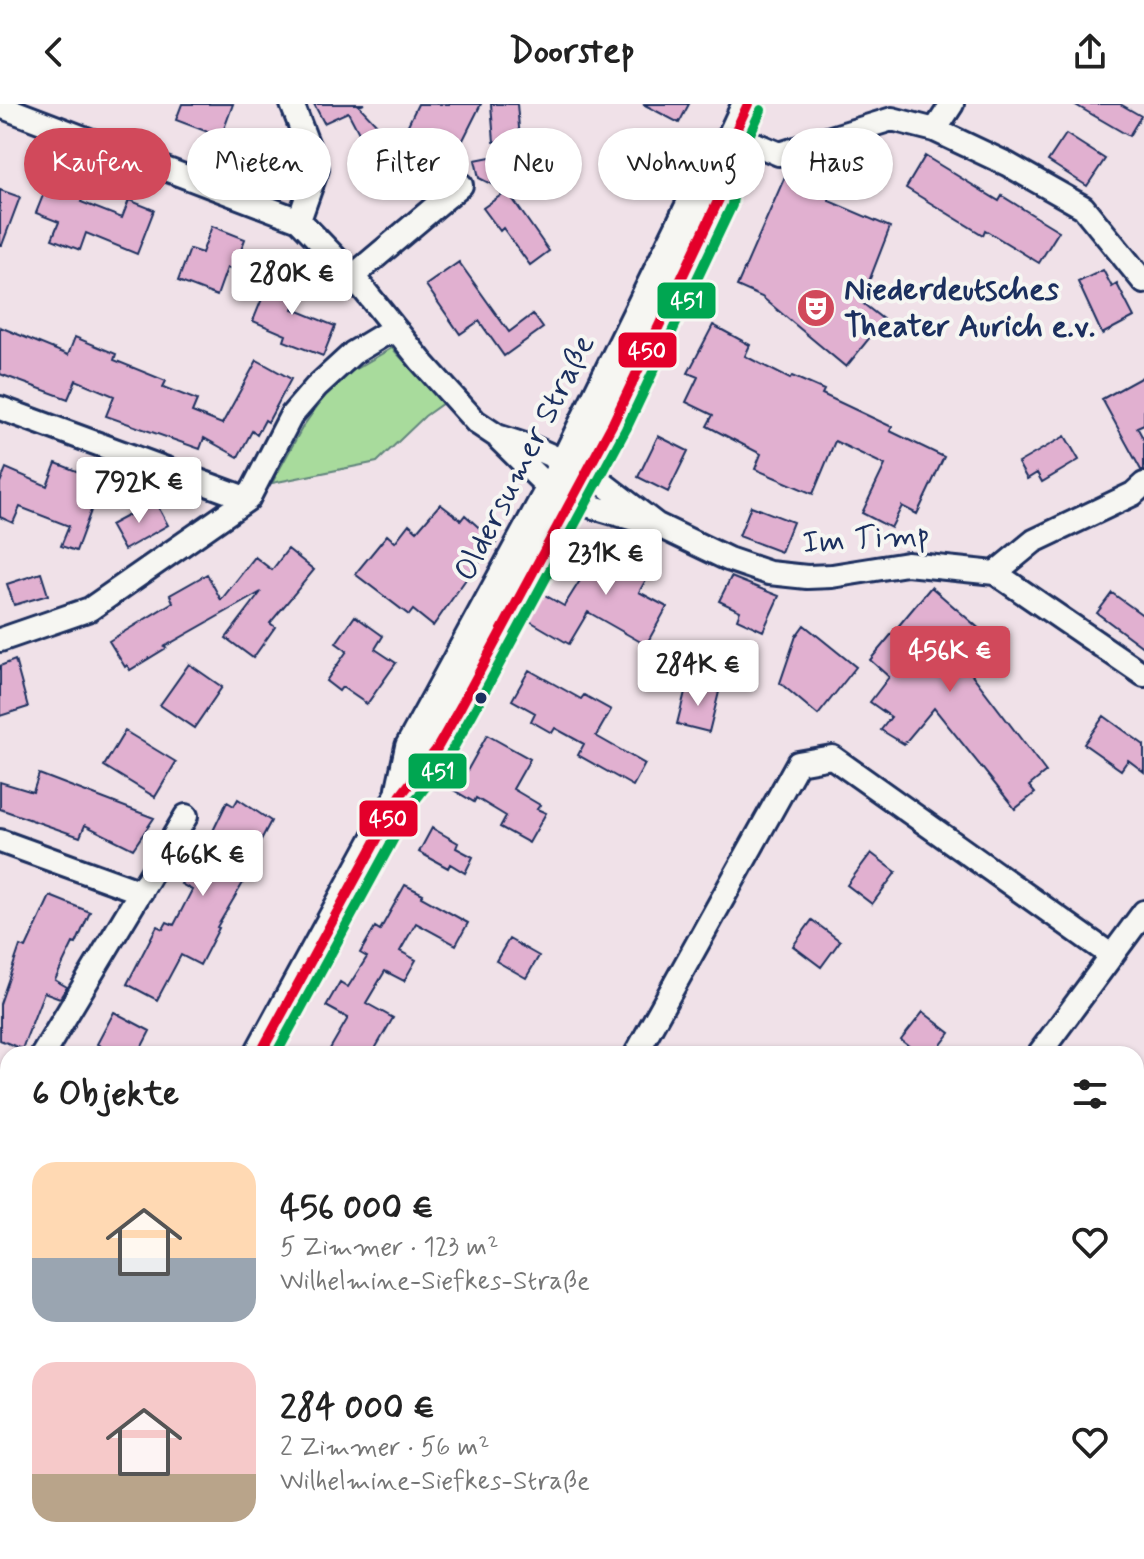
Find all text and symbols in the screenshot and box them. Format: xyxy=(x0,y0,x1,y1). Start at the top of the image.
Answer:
text: Doorstep xyxy=(509,29,635,76)
icon: back xyxy=(32,30,76,74)
icon: share xyxy=(1068,30,1112,74)
chip: Kaufen xyxy=(24,128,171,200)
chip: Mieten xyxy=(187,128,331,200)
chip: Filter xyxy=(347,128,469,200)
chip: Neu xyxy=(485,128,582,200)
chip: Wohnung xyxy=(598,128,765,200)
chip: Haus xyxy=(781,128,893,200)
pin: 280K € xyxy=(227,249,357,317)
text: 280K € xyxy=(249,258,335,292)
place label: Niederdeutsches Theater Aurich e.v. xyxy=(844,269,1095,348)
line badge: 451 xyxy=(656,281,717,320)
theatre icon: Niederdeutsches Theater Aurich e.v. xyxy=(795,287,837,329)
text: 451 xyxy=(670,288,704,316)
street label: Oldersumer Straße xyxy=(445,328,605,588)
line badge: 450 xyxy=(617,331,678,369)
text: 450 xyxy=(628,338,666,366)
pin: 792K € xyxy=(74,457,204,525)
text: 792K € xyxy=(94,466,184,500)
street label: Im Timp xyxy=(801,514,931,564)
pin: 231K € xyxy=(541,529,671,597)
text: 231K € xyxy=(568,538,644,572)
pin: 456K € xyxy=(885,626,1015,694)
text: 456K € xyxy=(908,635,992,669)
pin: 284K € xyxy=(633,640,763,708)
text: 284K € xyxy=(656,649,740,683)
unlabelled marker xyxy=(473,690,489,706)
line badge: 451 xyxy=(407,752,468,790)
text: 451 xyxy=(421,759,455,787)
line badge: 450 xyxy=(358,799,419,838)
text: 450 xyxy=(369,806,407,834)
pin: 466K € xyxy=(138,830,268,898)
text: 466K € xyxy=(161,839,245,873)
text: 6 Objekte xyxy=(32,1072,179,1117)
icon: filters xyxy=(1068,1072,1112,1116)
text: 456 000 € xyxy=(280,1186,434,1231)
icon: home xyxy=(96,1194,192,1290)
icon: heart xyxy=(1068,1220,1112,1264)
text: 5 Zimmer · 123 m² xyxy=(280,1231,498,1265)
text: Wilhelmine-Siefkes-Straße xyxy=(280,1265,590,1299)
text: 284 000 € xyxy=(280,1386,435,1431)
icon: home xyxy=(96,1394,192,1490)
icon: heart xyxy=(1068,1420,1112,1464)
text: 2 Zimmer · 56 m² xyxy=(280,1431,490,1465)
text: Wilhelmine-Siefkes-Straße xyxy=(280,1465,590,1499)

